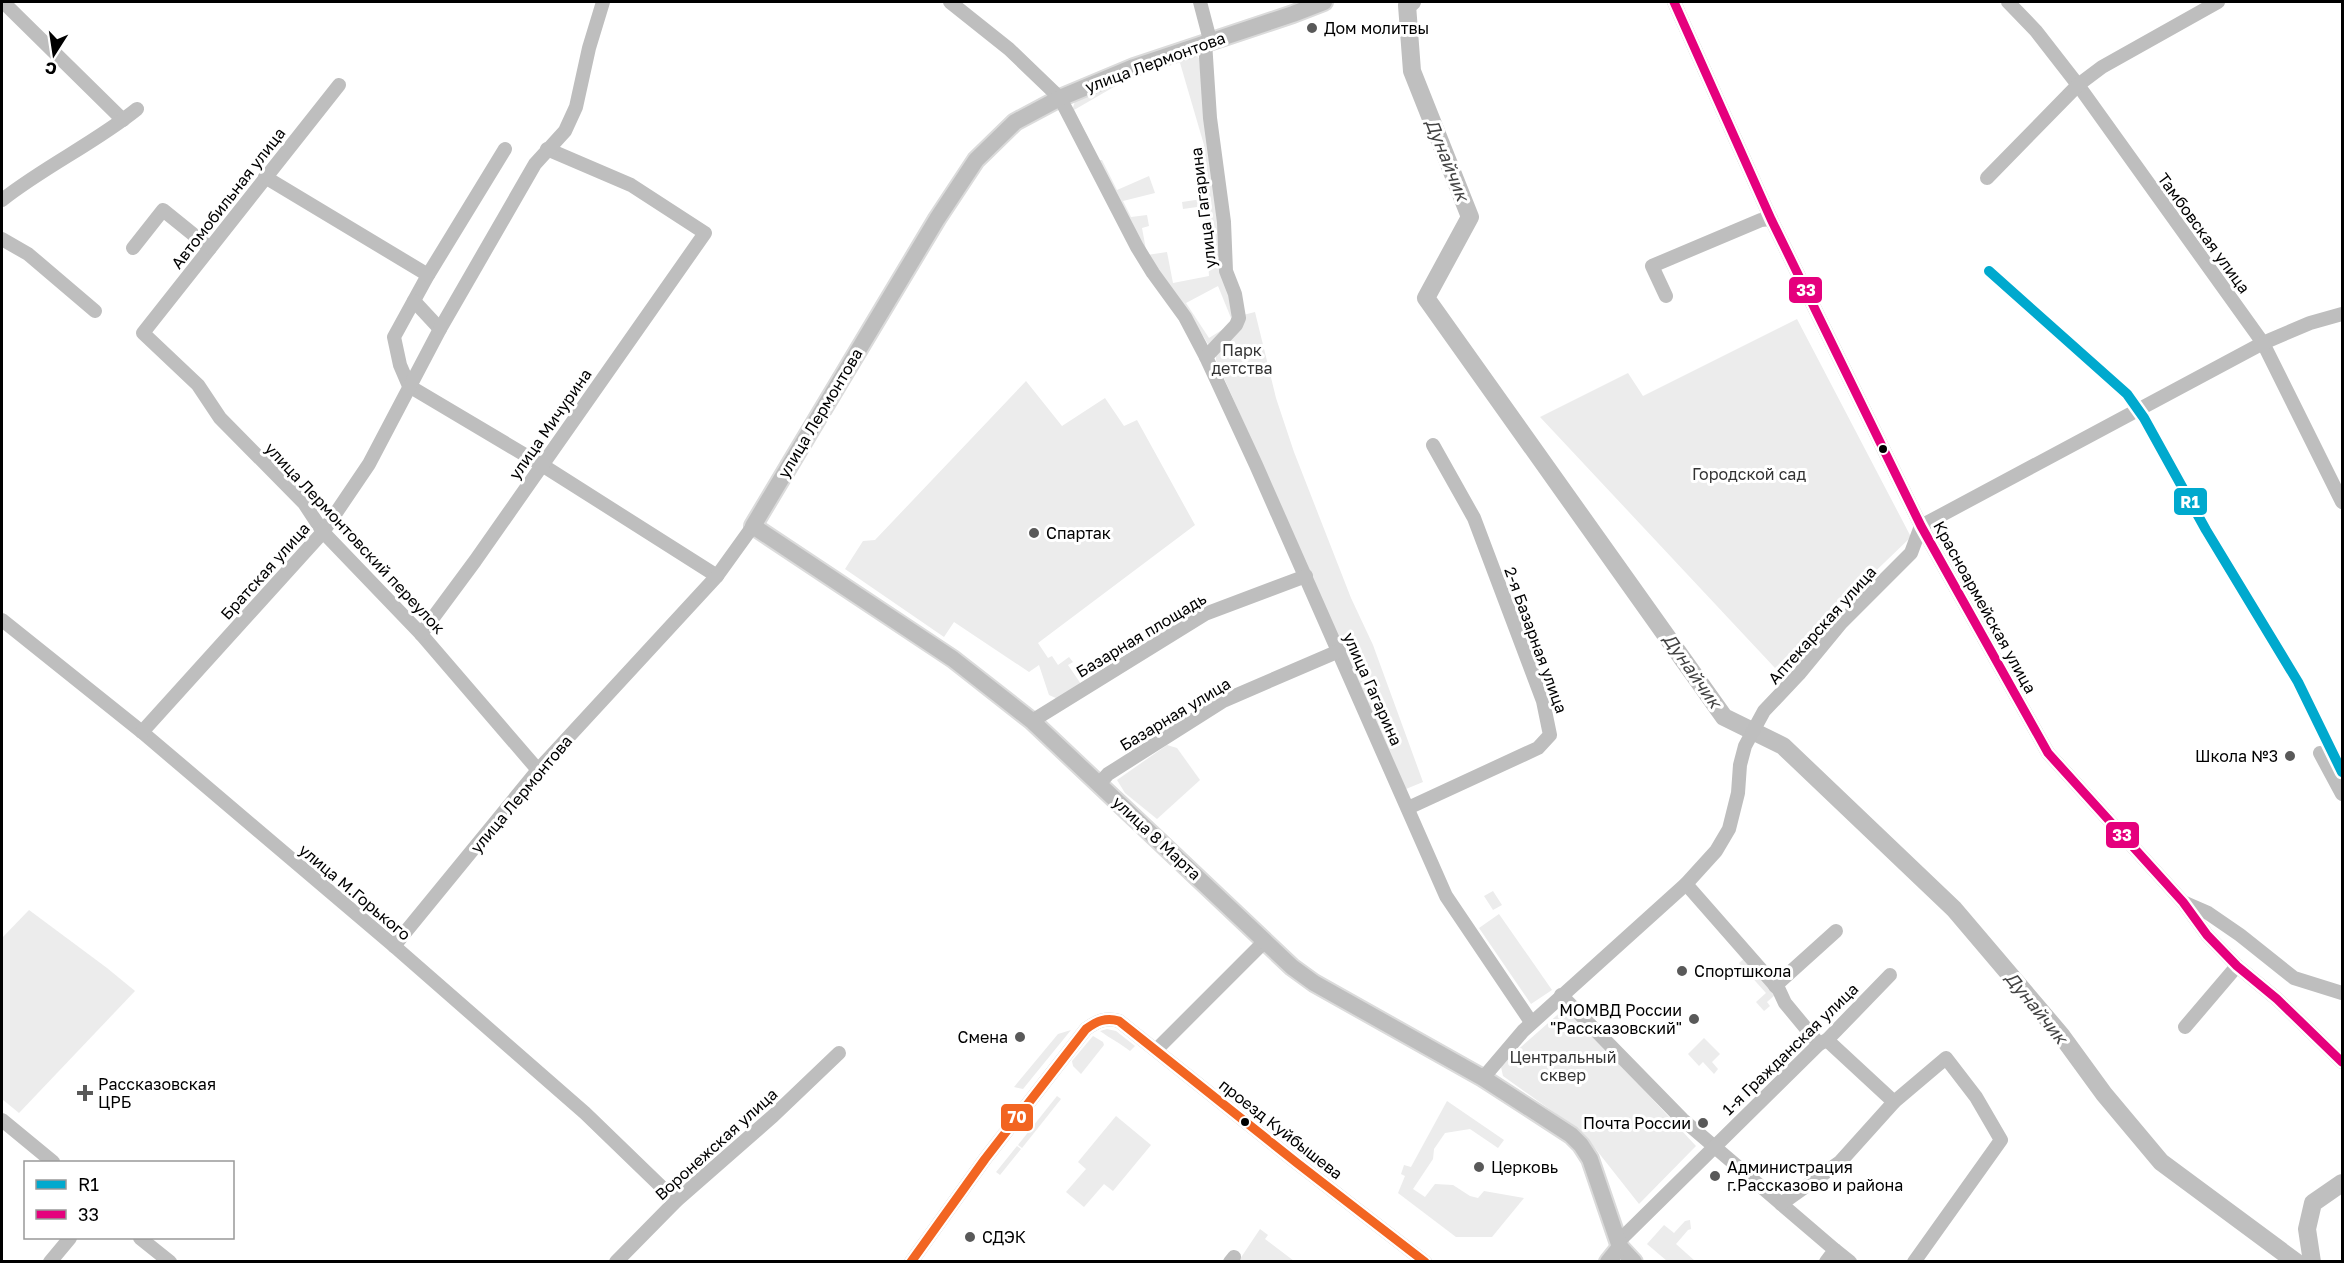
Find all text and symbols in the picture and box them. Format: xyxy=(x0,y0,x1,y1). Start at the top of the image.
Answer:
place label: Дом молитвы xyxy=(1324,18,1429,38)
marker: Дом молитвы xyxy=(1305,21,1319,35)
north arrow xyxy=(24,24,84,84)
street label: улица Лермонтова xyxy=(1082,27,1228,97)
text: С xyxy=(43,58,59,80)
water label: Дунайчик xyxy=(1421,115,1475,206)
street label: Автомобильная улица xyxy=(167,123,289,273)
street label: улица Гагарина xyxy=(1186,146,1220,270)
street label: Тамбовская улица xyxy=(2154,169,2254,297)
line badge: 33 xyxy=(1788,276,1823,304)
text: 33 xyxy=(1796,280,1816,300)
park label: Парк детства xyxy=(1211,340,1273,378)
street label: улица Лермонтова xyxy=(773,345,867,481)
street label: улица Мичурина xyxy=(504,365,596,483)
street label: улица Лермонтовский переулок xyxy=(261,438,449,638)
unlabelled marker xyxy=(1877,443,1889,455)
park label: Городской сад xyxy=(1692,464,1806,484)
line badge: R1 xyxy=(2173,487,2208,516)
text: R1 xyxy=(2180,492,2200,512)
street label: Красноармейская улица xyxy=(1929,517,2041,697)
street label: Братская улица xyxy=(216,518,314,624)
place label: Спартак xyxy=(1046,523,1111,543)
marker: Спартак xyxy=(1027,526,1041,540)
street label: Аптекарская улица xyxy=(1764,562,1880,688)
street label: 2-я Базарная улица xyxy=(1500,564,1572,716)
street label: Базарная площадь xyxy=(1072,588,1210,682)
water label: Дунайчик xyxy=(1658,628,1728,714)
street label: улица Гагарина xyxy=(1339,629,1407,749)
street label: Базарная улица xyxy=(1116,673,1234,755)
street label: улица Лермонтова xyxy=(466,731,576,857)
place label: Школа №3 xyxy=(2195,746,2278,766)
marker: Школа №3 xyxy=(2283,749,2297,763)
street label: улица 8 Марта xyxy=(1109,792,1205,884)
line badge: 33 xyxy=(2105,821,2140,849)
text: 33 xyxy=(2112,825,2132,845)
street label: улица М.Горького xyxy=(295,839,415,945)
place label: Спортшкола xyxy=(1694,961,1791,981)
marker: Спортшкола xyxy=(1675,964,1689,978)
water label: Дунайчик xyxy=(2000,966,2074,1050)
street label: 1-я Гражданская улица xyxy=(1718,979,1862,1119)
place label: МОМВД России "Рассказовский" xyxy=(1550,1000,1682,1038)
marker: МОМВД России "Рассказовский" xyxy=(1687,1012,1701,1026)
place label: Смена xyxy=(958,1027,1008,1047)
marker: Смена xyxy=(1013,1030,1027,1044)
park label: Центральный сквер xyxy=(1510,1047,1616,1085)
place label: Рассказовская ЦРБ xyxy=(98,1074,216,1112)
street label: проезд Куйбышева xyxy=(1215,1075,1347,1183)
marker: Рассказовская ЦРБ xyxy=(76,1084,94,1102)
street label: Воронежская улица xyxy=(651,1084,781,1204)
line badge: 70 xyxy=(1000,1103,1034,1132)
text: 70 xyxy=(1007,1107,1027,1127)
place label: Почта России xyxy=(1583,1113,1691,1133)
unlabelled marker xyxy=(1239,1116,1251,1128)
marker: Почта России xyxy=(1696,1116,1710,1130)
place label: Церковь xyxy=(1491,1157,1558,1177)
place label: Администрация г.Рассказово и района xyxy=(1727,1157,1903,1195)
marker: Церковь xyxy=(1472,1160,1486,1174)
legend xyxy=(24,1161,234,1239)
marker: Администрация г.Рассказово и района xyxy=(1708,1169,1722,1183)
text: R1 xyxy=(78,1173,99,1195)
text: 33 xyxy=(78,1203,99,1225)
place label: СДЭК xyxy=(982,1227,1026,1247)
marker: СДЭК xyxy=(963,1230,977,1244)

